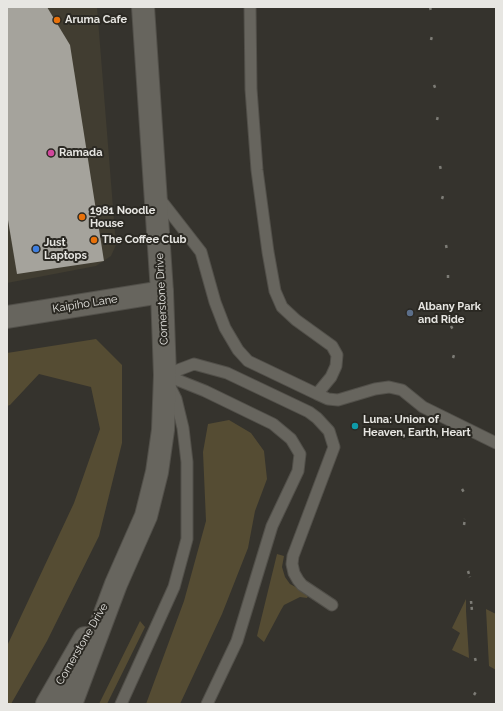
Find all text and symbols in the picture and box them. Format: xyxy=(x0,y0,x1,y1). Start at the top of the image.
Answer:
place label: Aruma Cafe xyxy=(65,13,127,27)
marker: Aruma Cafe xyxy=(52,15,62,25)
place label: Ramada xyxy=(59,146,102,160)
marker: Ramada xyxy=(46,148,56,158)
place label: 1981 Noodle House xyxy=(90,204,155,230)
marker: 1981 Noodle House xyxy=(77,212,87,222)
place label: The Coffee Club xyxy=(102,233,186,247)
marker: The Coffee Club xyxy=(89,235,99,245)
place label: Just Laptops xyxy=(44,236,87,262)
marker: Just Laptops xyxy=(31,244,41,254)
street label: Cornerstone Drive xyxy=(153,253,171,345)
street label: Kaipiho Lane xyxy=(52,292,118,316)
place label: Albany Park and Ride xyxy=(418,300,481,326)
marker: Albany Park and Ride xyxy=(405,308,415,318)
place label: Luna: Union of Heaven, Earth, Heart xyxy=(363,413,471,439)
marker: Luna: Union of Heaven, Earth, Heart xyxy=(350,421,360,431)
street label: Cornerstone Drive xyxy=(53,601,111,687)

